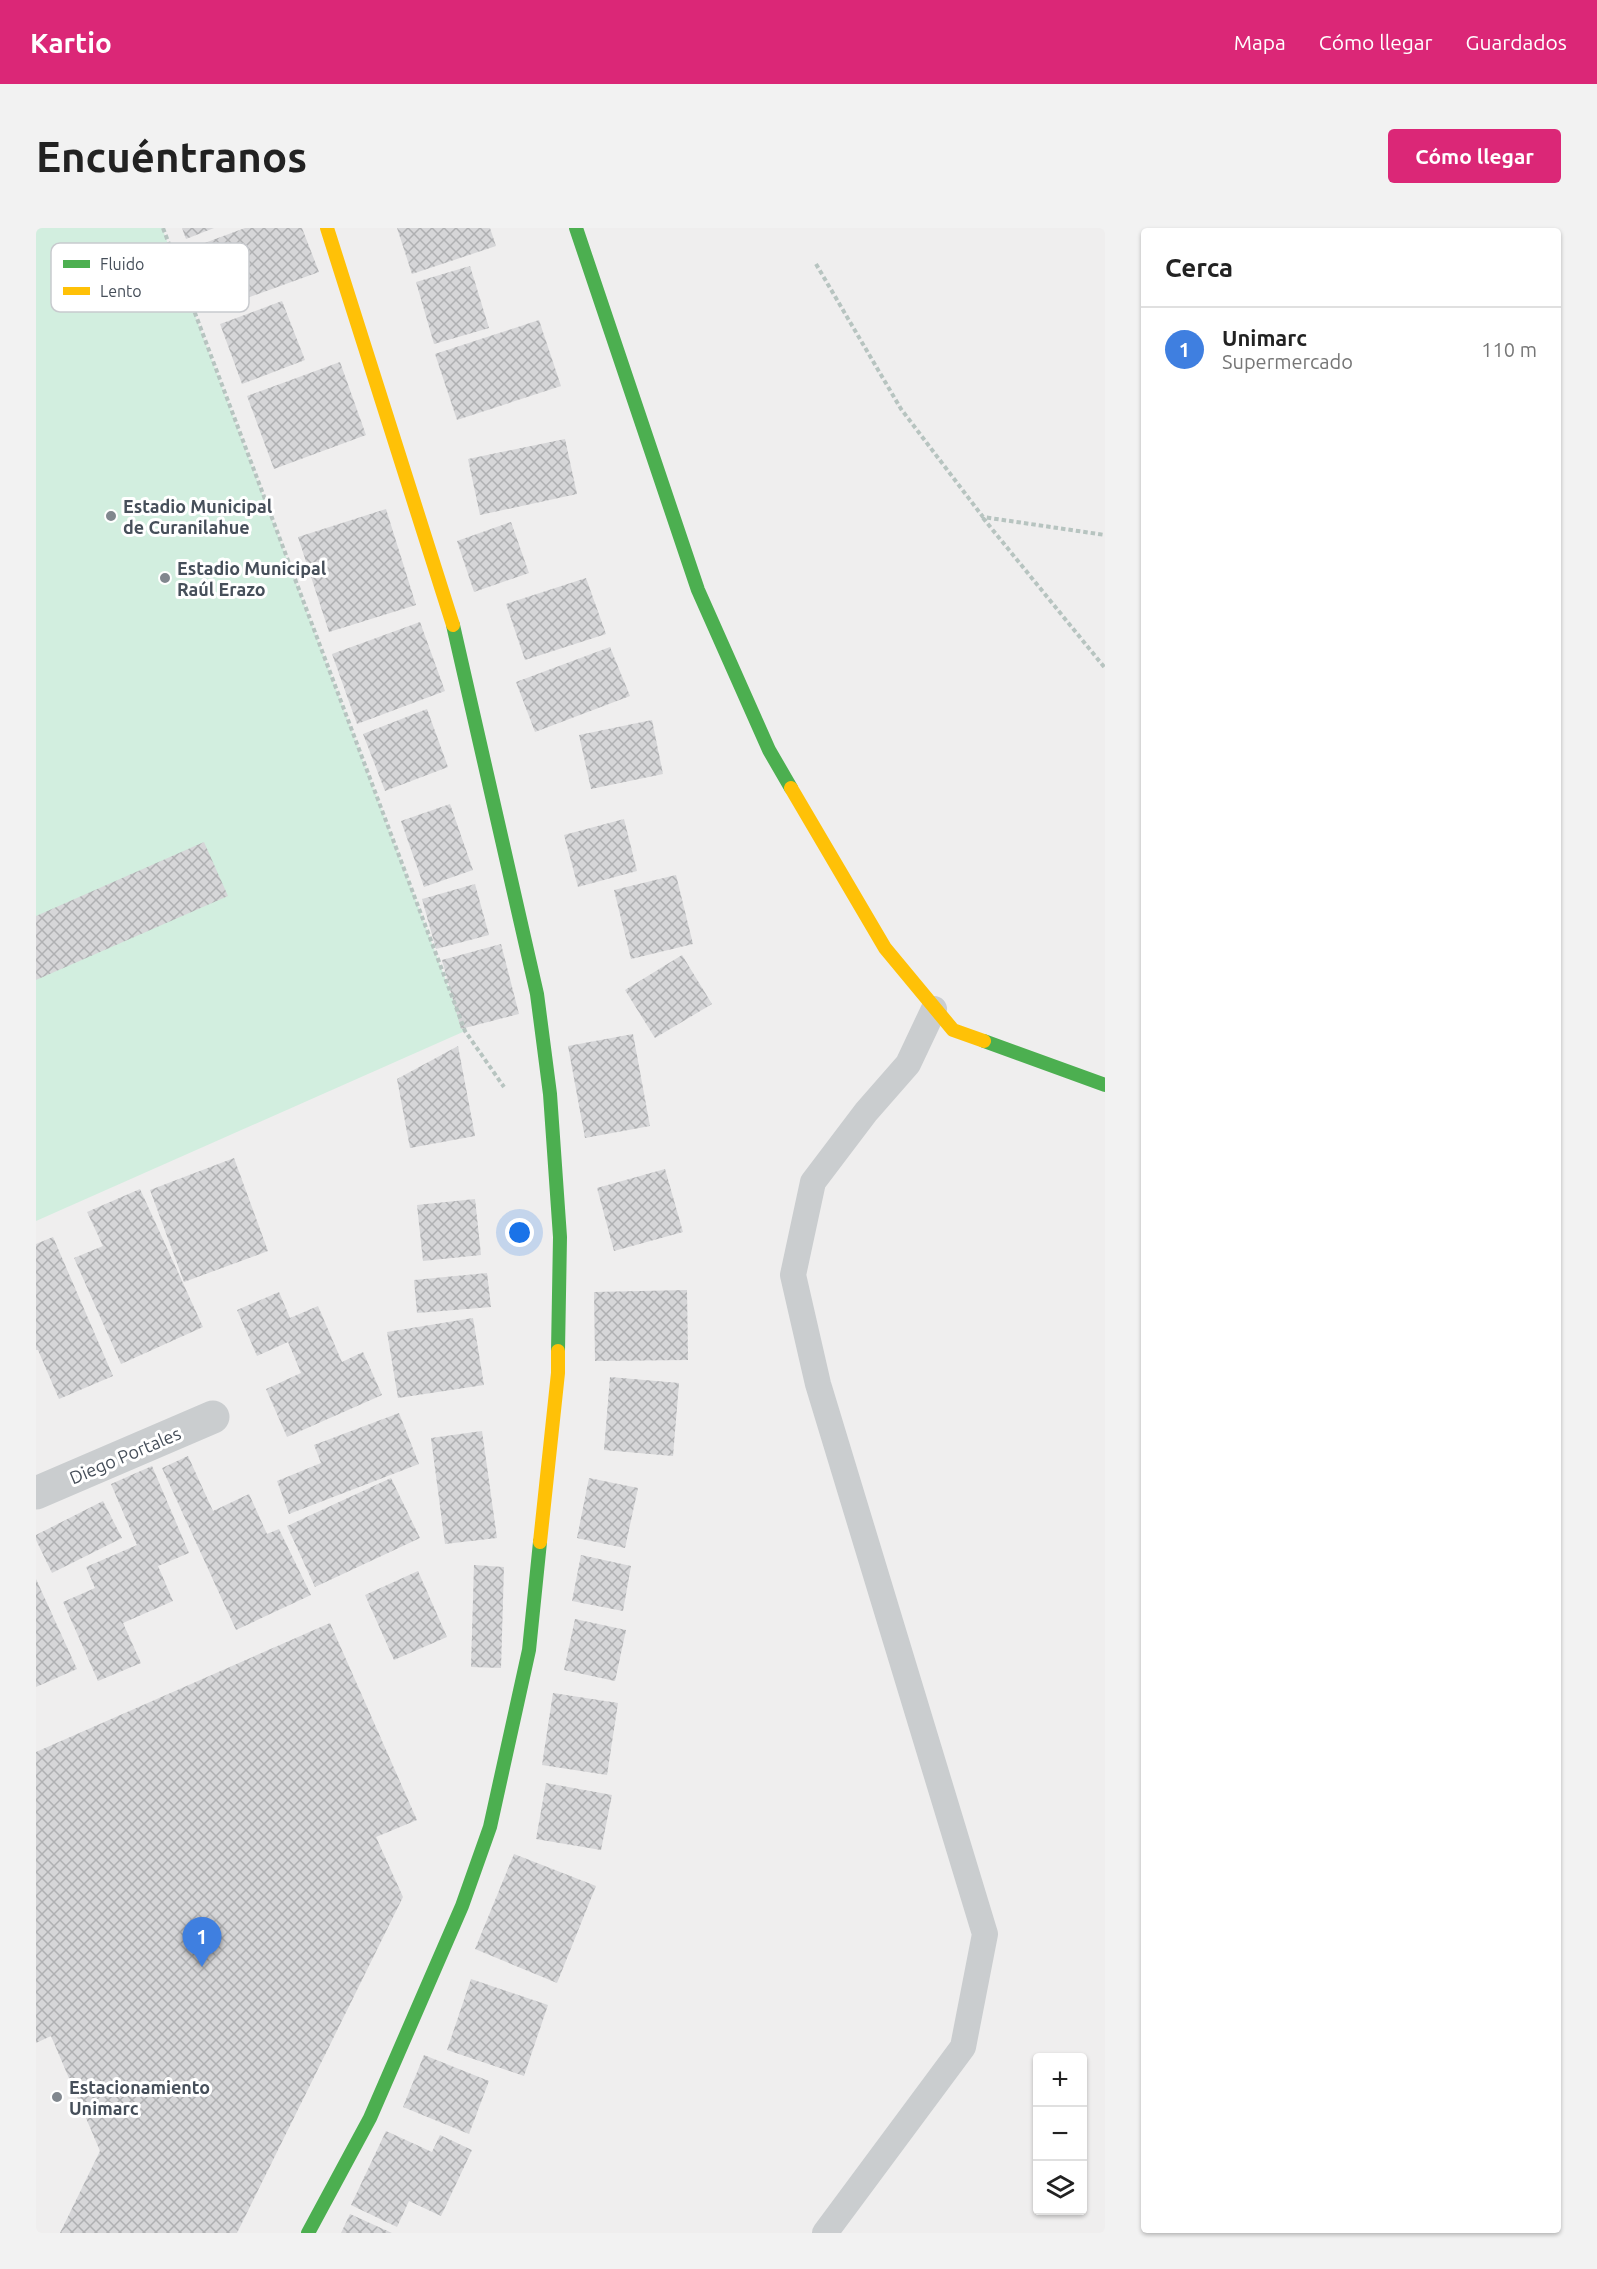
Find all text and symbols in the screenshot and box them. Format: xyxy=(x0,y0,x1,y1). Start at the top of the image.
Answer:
text: Kartio xyxy=(30,27,112,58)
text: Mapa xyxy=(1234,30,1286,54)
text: Cómo llegar xyxy=(1319,30,1433,54)
text: Guardados xyxy=(1466,30,1567,54)
button: Cómo llegar xyxy=(1388,129,1561,183)
text: Encuéntranos xyxy=(36,133,307,180)
legend xyxy=(51,243,249,312)
text: Cerca xyxy=(1165,253,1233,282)
text: Fluido xyxy=(100,255,144,273)
text: Lento xyxy=(100,282,142,300)
text: Unimarc xyxy=(1222,325,1307,350)
text: 1 xyxy=(1179,338,1190,361)
text: 110 m xyxy=(1481,338,1537,361)
text: Supermercado xyxy=(1222,350,1353,373)
place label: Estadio Municipal de Curanilahue xyxy=(123,496,273,537)
marker: Estadio Municipal de Curanilahue xyxy=(104,509,118,523)
place label: Estadio Municipal Raúl Erazo xyxy=(177,558,327,599)
marker: Estadio Municipal Raúl Erazo xyxy=(158,571,172,585)
your location xyxy=(505,1218,534,1247)
street label: Diego Portales xyxy=(66,1423,184,1487)
pin: 1 xyxy=(182,1918,222,1967)
map controls xyxy=(1033,2053,1087,2215)
button: + xyxy=(1033,2053,1087,2107)
place label: Estacionamiento Unimarc xyxy=(69,2077,210,2118)
marker: Estacionamiento Unimarc xyxy=(50,2090,64,2104)
button: − xyxy=(1033,2107,1087,2161)
button: layers xyxy=(1033,2161,1087,2215)

